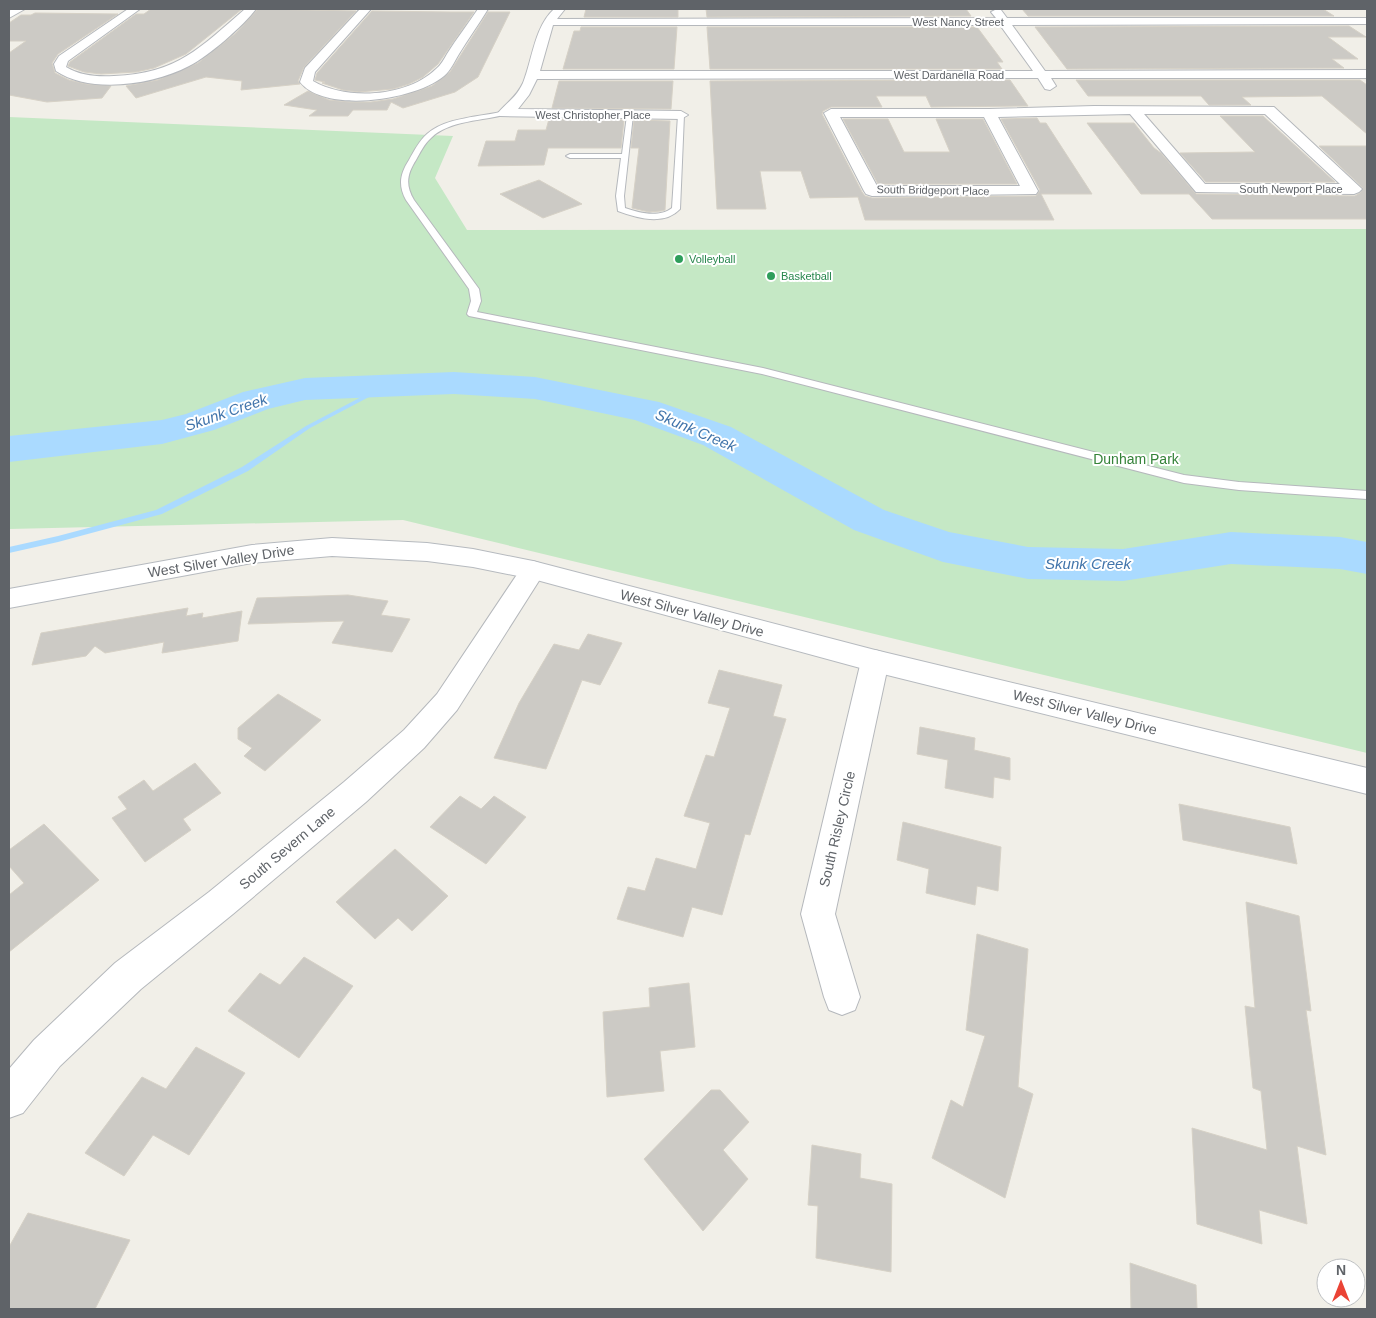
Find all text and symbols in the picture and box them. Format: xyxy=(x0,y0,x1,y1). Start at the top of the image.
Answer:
street label: West Nancy Street xyxy=(912,16,1004,28)
street label: West Dardanella Road xyxy=(894,69,1004,81)
street label: West Christopher Place xyxy=(535,109,651,121)
street label: South Bridgeport Place xyxy=(876,183,990,197)
street label: South Newport Place xyxy=(1239,183,1343,195)
marker: Volleyball xyxy=(673,253,685,265)
place label: Volleyball xyxy=(689,253,735,265)
marker: Basketball xyxy=(765,270,777,282)
place label: Basketball xyxy=(781,270,832,282)
water label: Skunk Creek xyxy=(183,389,271,434)
water label: Skunk Creek xyxy=(653,405,740,455)
park label: Dunham Park xyxy=(1093,451,1180,467)
street label: West Silver Valley Drive xyxy=(147,541,296,580)
water label: Skunk Creek xyxy=(1045,555,1132,572)
street label: West Silver Valley Drive xyxy=(618,586,766,640)
street label: West Silver Valley Drive xyxy=(1011,686,1159,738)
street label: South Risley Circle xyxy=(816,769,858,888)
street label: South Severn Lane xyxy=(236,803,338,893)
north arrow xyxy=(1316,1258,1366,1308)
text: N xyxy=(1336,1262,1346,1278)

